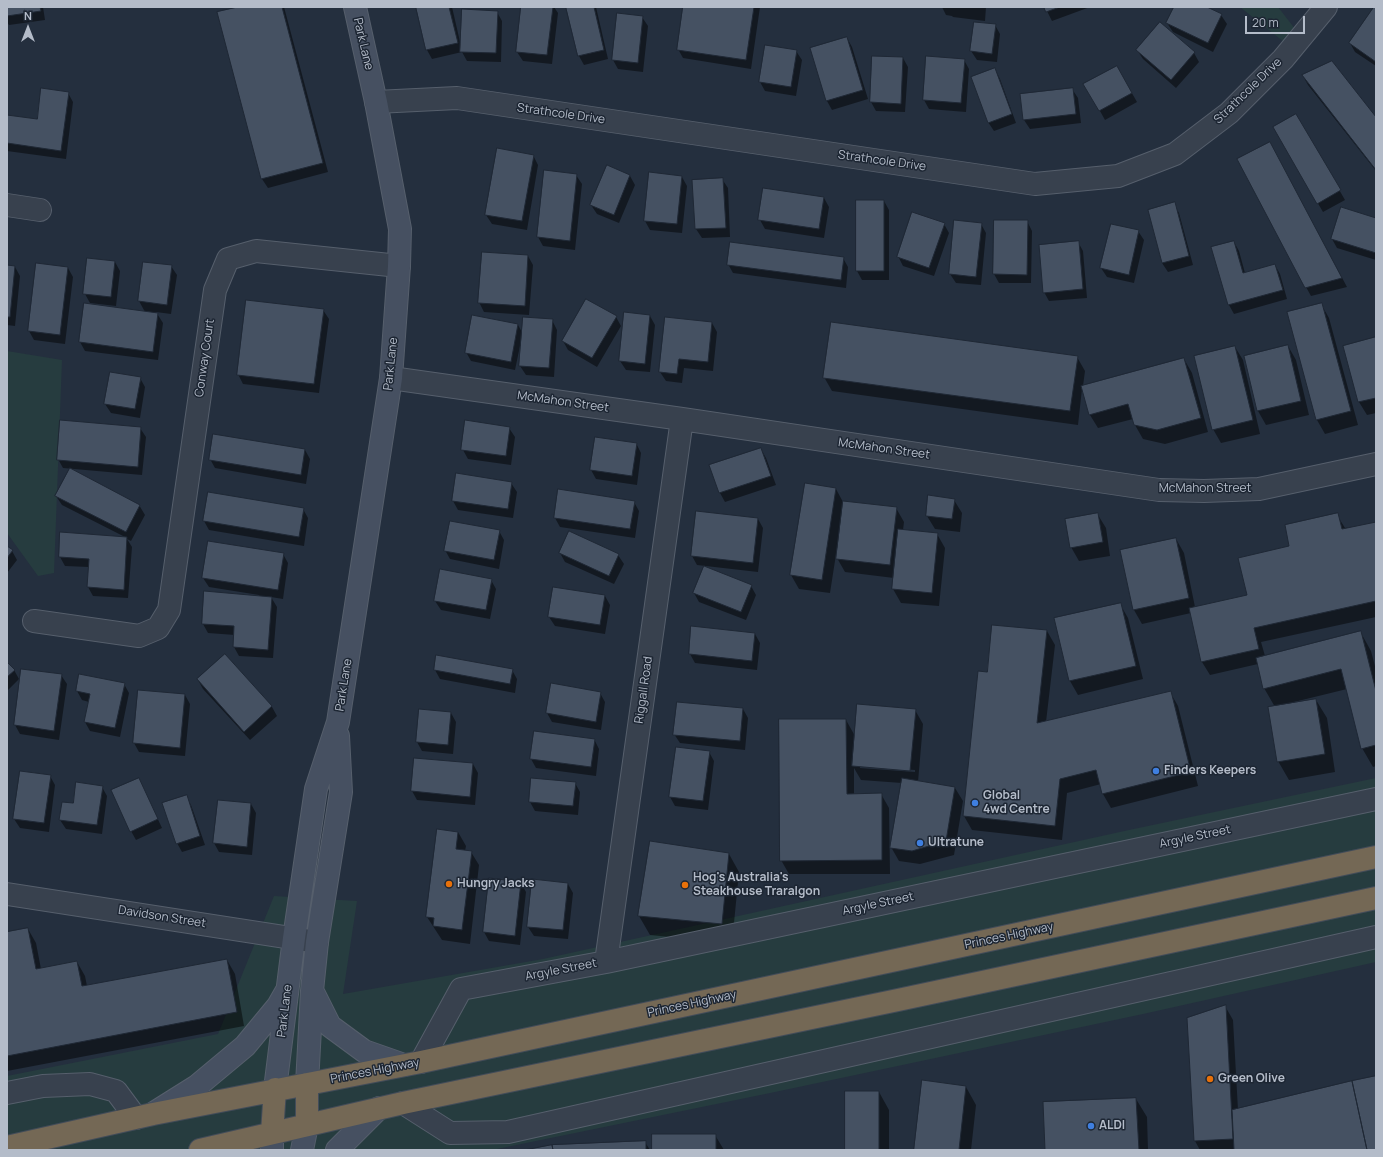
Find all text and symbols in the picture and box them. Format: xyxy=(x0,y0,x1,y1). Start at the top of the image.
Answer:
north arrow xyxy=(8,8,48,48)
text: N xyxy=(24,8,32,23)
scale bar xyxy=(1247,8,1307,34)
text: 20 m xyxy=(1252,14,1279,31)
street label: Park Lane xyxy=(350,16,376,72)
street label: Strathcole Drive xyxy=(1211,55,1285,127)
street label: Strathcole Drive xyxy=(516,101,606,127)
street label: Strathcole Drive xyxy=(837,148,927,174)
street label: Conway Court xyxy=(192,318,218,398)
street label: Park Lane xyxy=(381,337,401,391)
street label: McMahon Street xyxy=(516,388,610,416)
street label: McMahon Street xyxy=(837,435,931,463)
street label: McMahon Street xyxy=(1159,482,1251,496)
street label: Riggall Road xyxy=(632,655,656,725)
street label: Park Lane xyxy=(333,658,355,712)
place label: Finders Keepers xyxy=(1164,764,1256,778)
marker: Finders Keepers xyxy=(1151,766,1161,776)
place label: Global 4wd Centre xyxy=(983,789,1050,817)
marker: Global 4wd Centre xyxy=(970,798,980,808)
street label: Argyle Street xyxy=(1158,822,1232,852)
place label: Ultratune xyxy=(928,836,984,850)
marker: Ultratune xyxy=(915,838,925,848)
place label: Hog's Australia's Steakhouse Traralgon xyxy=(693,871,820,899)
place label: Hungry Jacks xyxy=(457,877,534,891)
marker: Hungry Jacks xyxy=(444,879,454,889)
marker: Hog's Australia's Steakhouse Traralgon xyxy=(680,880,690,890)
street label: Argyle Street xyxy=(841,889,915,919)
street label: Davidson Street xyxy=(117,903,207,931)
street label: Princes Highway xyxy=(963,920,1055,952)
street label: Argyle Street xyxy=(524,956,598,984)
street label: Park Lane xyxy=(275,984,295,1038)
street label: Princes Highway xyxy=(646,988,738,1020)
street label: Princes Highway xyxy=(329,1055,421,1087)
place label: Green Olive xyxy=(1218,1072,1285,1086)
marker: Green Olive xyxy=(1205,1074,1215,1084)
place label: ALDI xyxy=(1099,1119,1125,1133)
marker: ALDI xyxy=(1086,1121,1096,1131)

